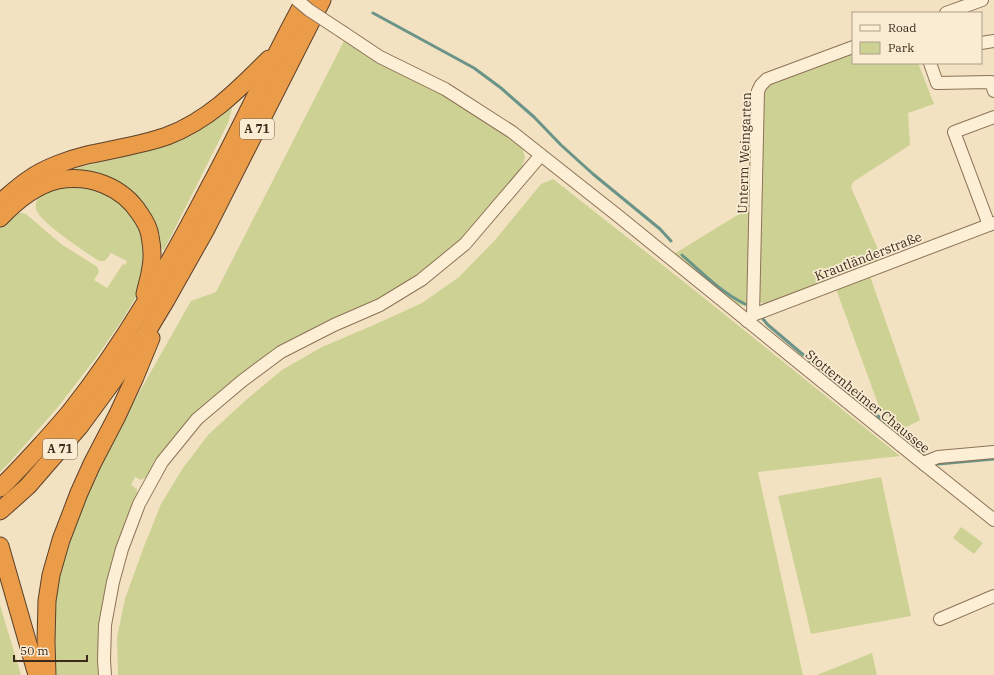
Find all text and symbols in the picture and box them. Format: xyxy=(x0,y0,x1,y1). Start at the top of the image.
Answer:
legend xyxy=(852,12,982,64)
text: Road xyxy=(888,20,917,35)
text: Park xyxy=(888,40,914,55)
street label: Unterm Weingarten xyxy=(734,92,755,214)
road number: A 71 xyxy=(240,119,274,139)
street label: Krautländerstraße xyxy=(812,228,924,285)
street label: Stotternheimer Chaussee xyxy=(802,346,933,457)
road number: A 71 xyxy=(43,439,77,459)
scale bar xyxy=(14,637,87,663)
text: 50 m xyxy=(20,643,49,658)

